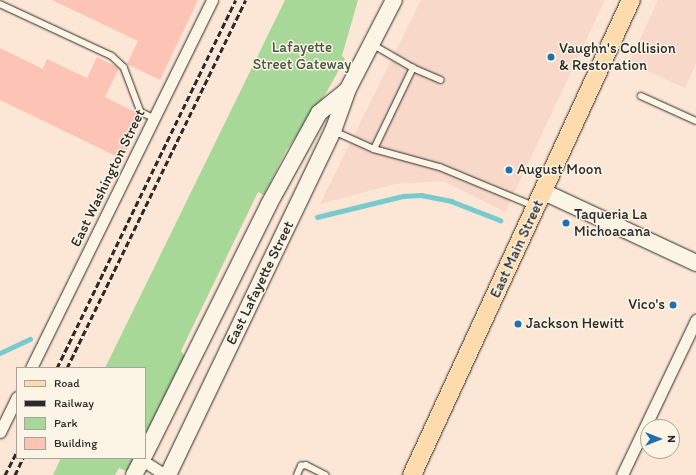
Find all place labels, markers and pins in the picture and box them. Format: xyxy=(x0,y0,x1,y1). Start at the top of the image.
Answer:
place label: Vaughn's Collision & Restoration xyxy=(559,39,676,74)
marker: Vaughn's Collision & Restoration xyxy=(546,52,556,62)
place label: August Moon xyxy=(517,161,602,179)
marker: August Moon xyxy=(504,165,514,175)
place label: Taqueria La Michoacana xyxy=(574,205,650,240)
marker: Taqueria La Michoacana xyxy=(561,218,571,228)
place label: Vico's xyxy=(628,296,665,314)
marker: Vico's xyxy=(668,300,678,310)
place label: Jackson Hewitt xyxy=(526,315,624,333)
marker: Jackson Hewitt xyxy=(513,319,523,329)

